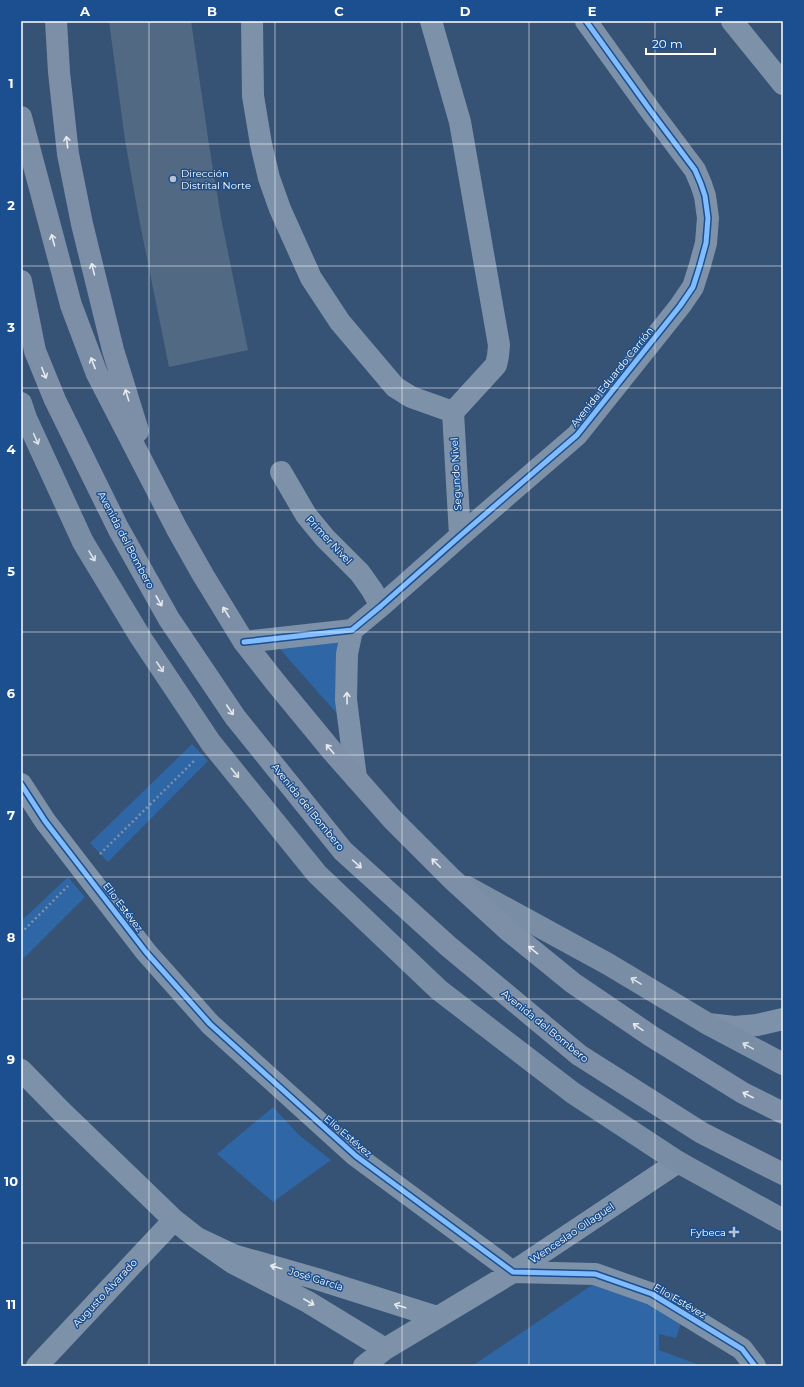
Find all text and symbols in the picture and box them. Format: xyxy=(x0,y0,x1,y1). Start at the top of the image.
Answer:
text: A xyxy=(79,3,91,19)
text: B xyxy=(207,3,217,19)
text: C xyxy=(334,3,344,19)
text: D xyxy=(460,3,471,19)
text: E xyxy=(588,3,597,19)
text: F xyxy=(715,3,723,19)
scale bar xyxy=(646,30,715,56)
text: 20 m xyxy=(652,36,683,51)
text: 1 xyxy=(8,75,14,91)
one-way arrow xyxy=(63,136,71,149)
place label: Dirección Distrital Norte xyxy=(181,167,251,192)
marker: Dirección Distrital Norte xyxy=(168,174,178,184)
text: 2 xyxy=(7,197,15,213)
one-way arrow xyxy=(49,233,56,246)
one-way arrow xyxy=(89,263,97,276)
text: 3 xyxy=(6,319,15,335)
street label: Avenida Eduardo Carrión xyxy=(568,324,656,430)
one-way arrow xyxy=(89,358,97,370)
one-way arrow xyxy=(41,366,49,378)
one-way arrow xyxy=(123,388,130,401)
one-way arrow xyxy=(33,433,40,445)
street label: Segundo Nivel xyxy=(448,437,464,511)
text: 4 xyxy=(7,441,16,457)
street label: Avenida del Bombero xyxy=(95,489,157,591)
street label: Primer Nivel xyxy=(303,513,355,567)
one-way arrow xyxy=(88,550,96,562)
text: 5 xyxy=(7,563,15,579)
one-way arrow xyxy=(156,595,163,607)
one-way arrow xyxy=(221,606,229,618)
one-way arrow xyxy=(156,661,164,672)
text: 6 xyxy=(7,685,16,701)
one-way arrow xyxy=(343,692,350,705)
one-way arrow xyxy=(226,704,234,715)
one-way arrow xyxy=(326,743,335,754)
street label: Avenida del Bombero xyxy=(269,761,347,853)
one-way arrow xyxy=(231,767,240,778)
text: 7 xyxy=(7,807,15,823)
one-way arrow xyxy=(432,858,441,868)
one-way arrow xyxy=(352,859,362,868)
street label: Elio Estévez xyxy=(100,880,146,934)
text: 8 xyxy=(7,929,16,945)
one-way arrow xyxy=(528,946,538,955)
one-way arrow xyxy=(630,977,642,985)
street label: Avenida del Bombero xyxy=(499,987,591,1065)
one-way arrow xyxy=(632,1023,643,1031)
one-way arrow xyxy=(743,1042,755,1049)
text: 9 xyxy=(7,1051,15,1067)
one-way arrow xyxy=(742,1091,754,1099)
street label: Elio Estévez xyxy=(321,1112,375,1160)
text: 10 xyxy=(4,1173,18,1189)
street label: Wenceslao Ollaguel xyxy=(527,1200,617,1266)
place label: Fybeca xyxy=(690,1226,726,1239)
marker: Fybeca xyxy=(729,1227,739,1237)
street label: Augusto Alvarado xyxy=(70,1256,140,1330)
one-way arrow xyxy=(270,1263,283,1270)
street label: José García xyxy=(286,1264,345,1293)
street label: Elio Estévez xyxy=(651,1281,709,1321)
text: 11 xyxy=(6,1296,16,1312)
one-way arrow xyxy=(303,1299,315,1307)
one-way arrow xyxy=(394,1302,407,1309)

